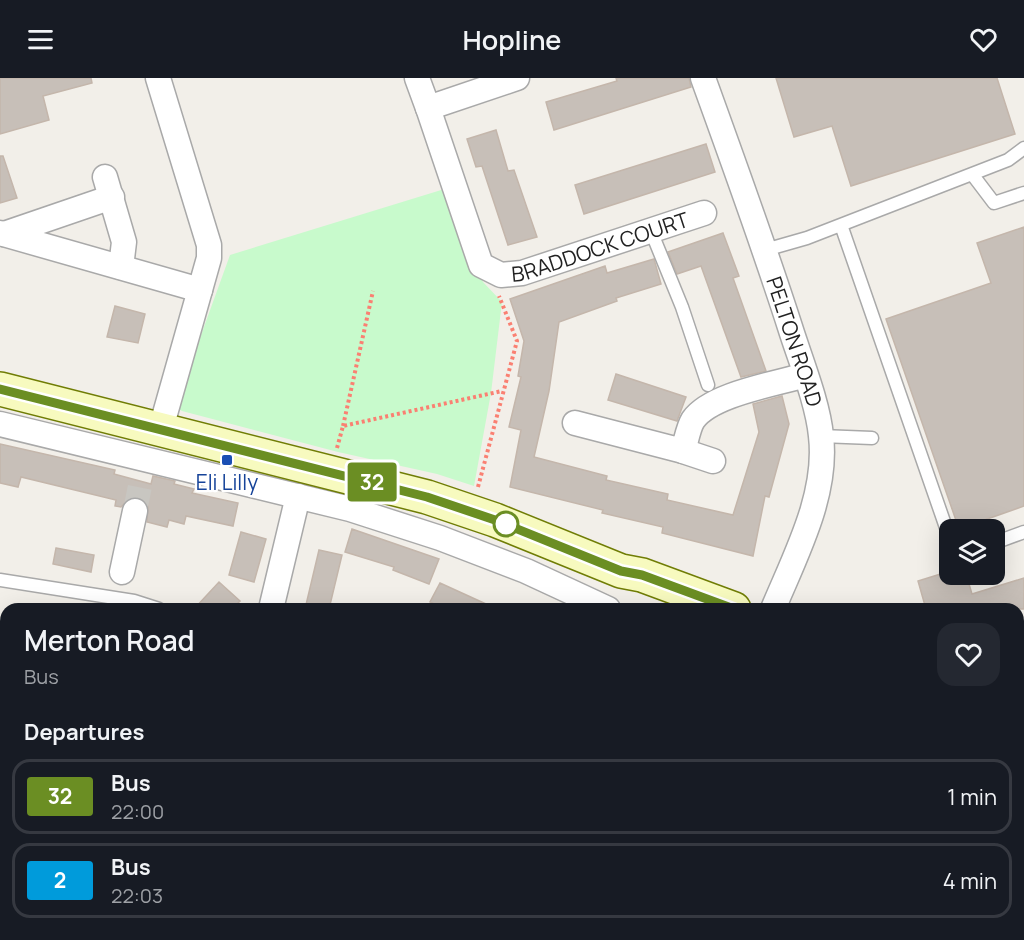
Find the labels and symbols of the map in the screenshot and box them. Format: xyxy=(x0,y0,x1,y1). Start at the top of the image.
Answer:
street label: BRADDOCK COURT xyxy=(510,205,692,288)
street label: PELTON ROAD xyxy=(760,273,829,410)
marker: Eli Lilly xyxy=(220,453,234,467)
line badge: 32 xyxy=(345,462,399,502)
place label: Eli Lilly xyxy=(196,468,258,496)
unlabelled marker xyxy=(493,511,519,537)

